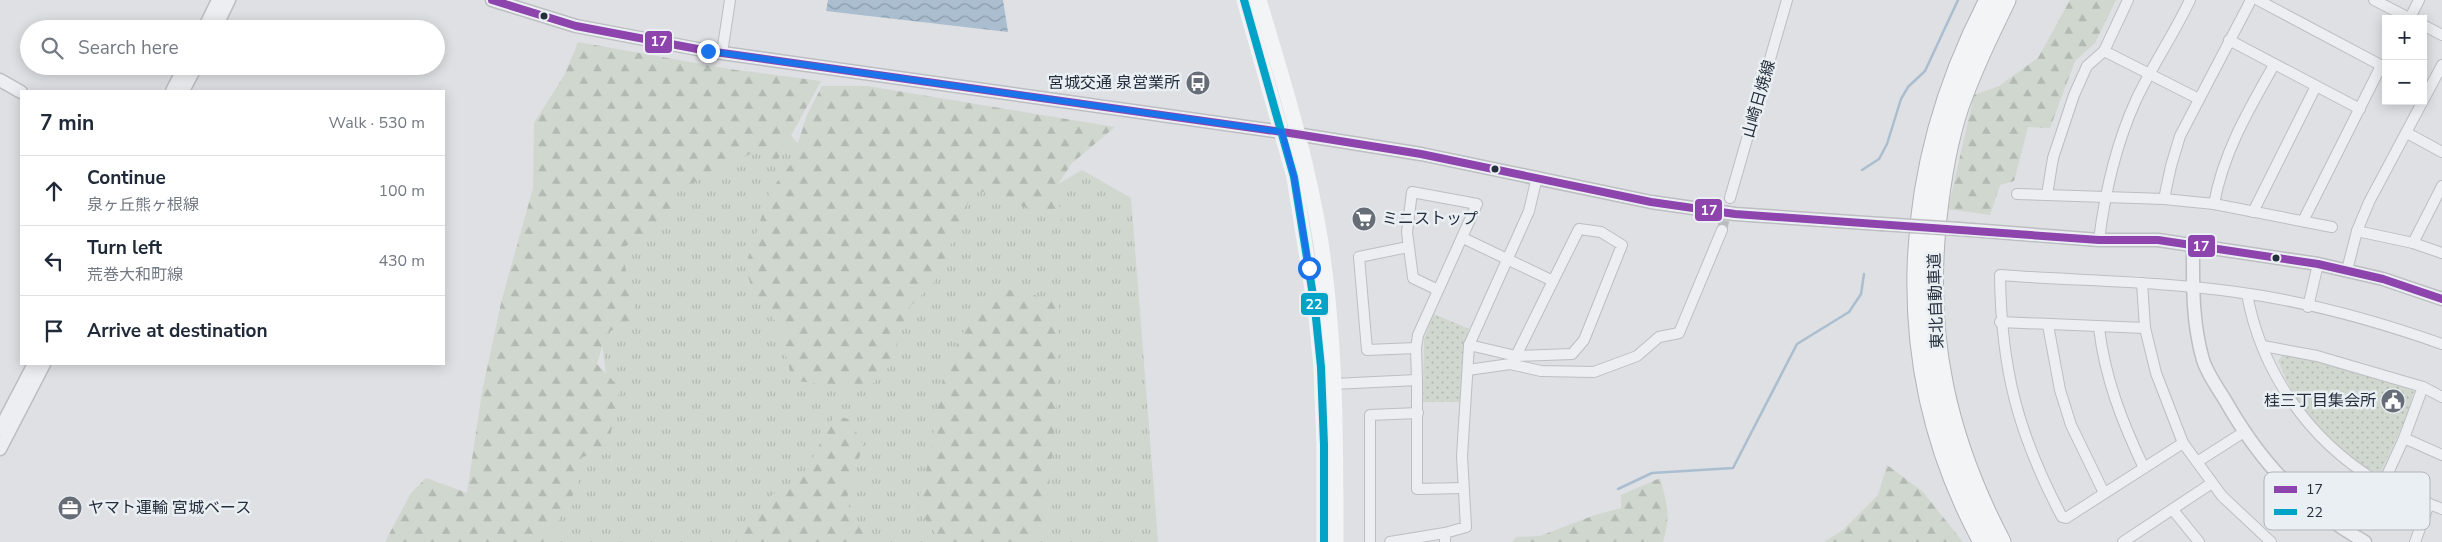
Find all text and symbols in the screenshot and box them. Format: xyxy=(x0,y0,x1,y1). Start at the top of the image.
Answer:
unlabelled marker xyxy=(539,11,549,21)
map controls xyxy=(2382,15,2427,105)
button: + xyxy=(2382,15,2427,60)
search box xyxy=(20,20,445,75)
line badge: 17 xyxy=(644,30,673,54)
text: 17 xyxy=(651,32,667,51)
icon: search xyxy=(38,34,66,62)
text: Search here xyxy=(78,35,179,61)
route end xyxy=(697,40,720,63)
street label: 山崎日焼線 xyxy=(1737,58,1781,140)
button: − xyxy=(2382,60,2427,105)
bus stop icon: 宮城交通 泉営業所 xyxy=(1185,70,1211,96)
place label: 宮城交通 泉営業所 xyxy=(1048,72,1180,94)
text: 7 min xyxy=(40,109,94,137)
text: Walk · 530 m xyxy=(329,112,425,134)
unlabelled marker xyxy=(1490,164,1500,174)
text: Continue xyxy=(87,165,166,191)
icon: ahead xyxy=(40,177,68,205)
text: 100 m xyxy=(378,180,425,202)
text: 泉ヶ丘熊ヶ根線 xyxy=(87,194,199,216)
line badge: 17 xyxy=(1694,198,1723,222)
text: 17 xyxy=(1701,201,1717,220)
supermarket icon: ミニストップ xyxy=(1351,206,1377,232)
place label: ミニストップ xyxy=(1382,208,1478,230)
line badge: 17 xyxy=(2187,234,2216,258)
text: Turn left xyxy=(87,235,162,261)
text: 17 xyxy=(2193,237,2209,256)
icon: left xyxy=(40,247,68,275)
text: 430 m xyxy=(378,250,425,272)
street label: 東北自動車道 xyxy=(1923,253,1949,349)
unlabelled marker xyxy=(2271,253,2281,263)
route start xyxy=(1298,257,1321,280)
text: 荒巻大和町線 xyxy=(87,264,183,286)
line badge: 22 xyxy=(1300,292,1329,316)
text: 22 xyxy=(1306,295,1322,314)
icon: arrive xyxy=(40,317,68,345)
text: Arrive at destination xyxy=(87,318,268,344)
public building icon: 桂三丁目集会所 xyxy=(2380,388,2406,414)
place label: 桂三丁目集会所 xyxy=(2264,390,2376,412)
legend xyxy=(2264,472,2430,530)
text: 17 xyxy=(2306,480,2323,499)
office icon: ヤマト運輸 宮城ベース xyxy=(57,495,83,521)
place label: ヤマト運輸 宮城ベース xyxy=(88,497,251,519)
text: 22 xyxy=(2306,503,2323,522)

